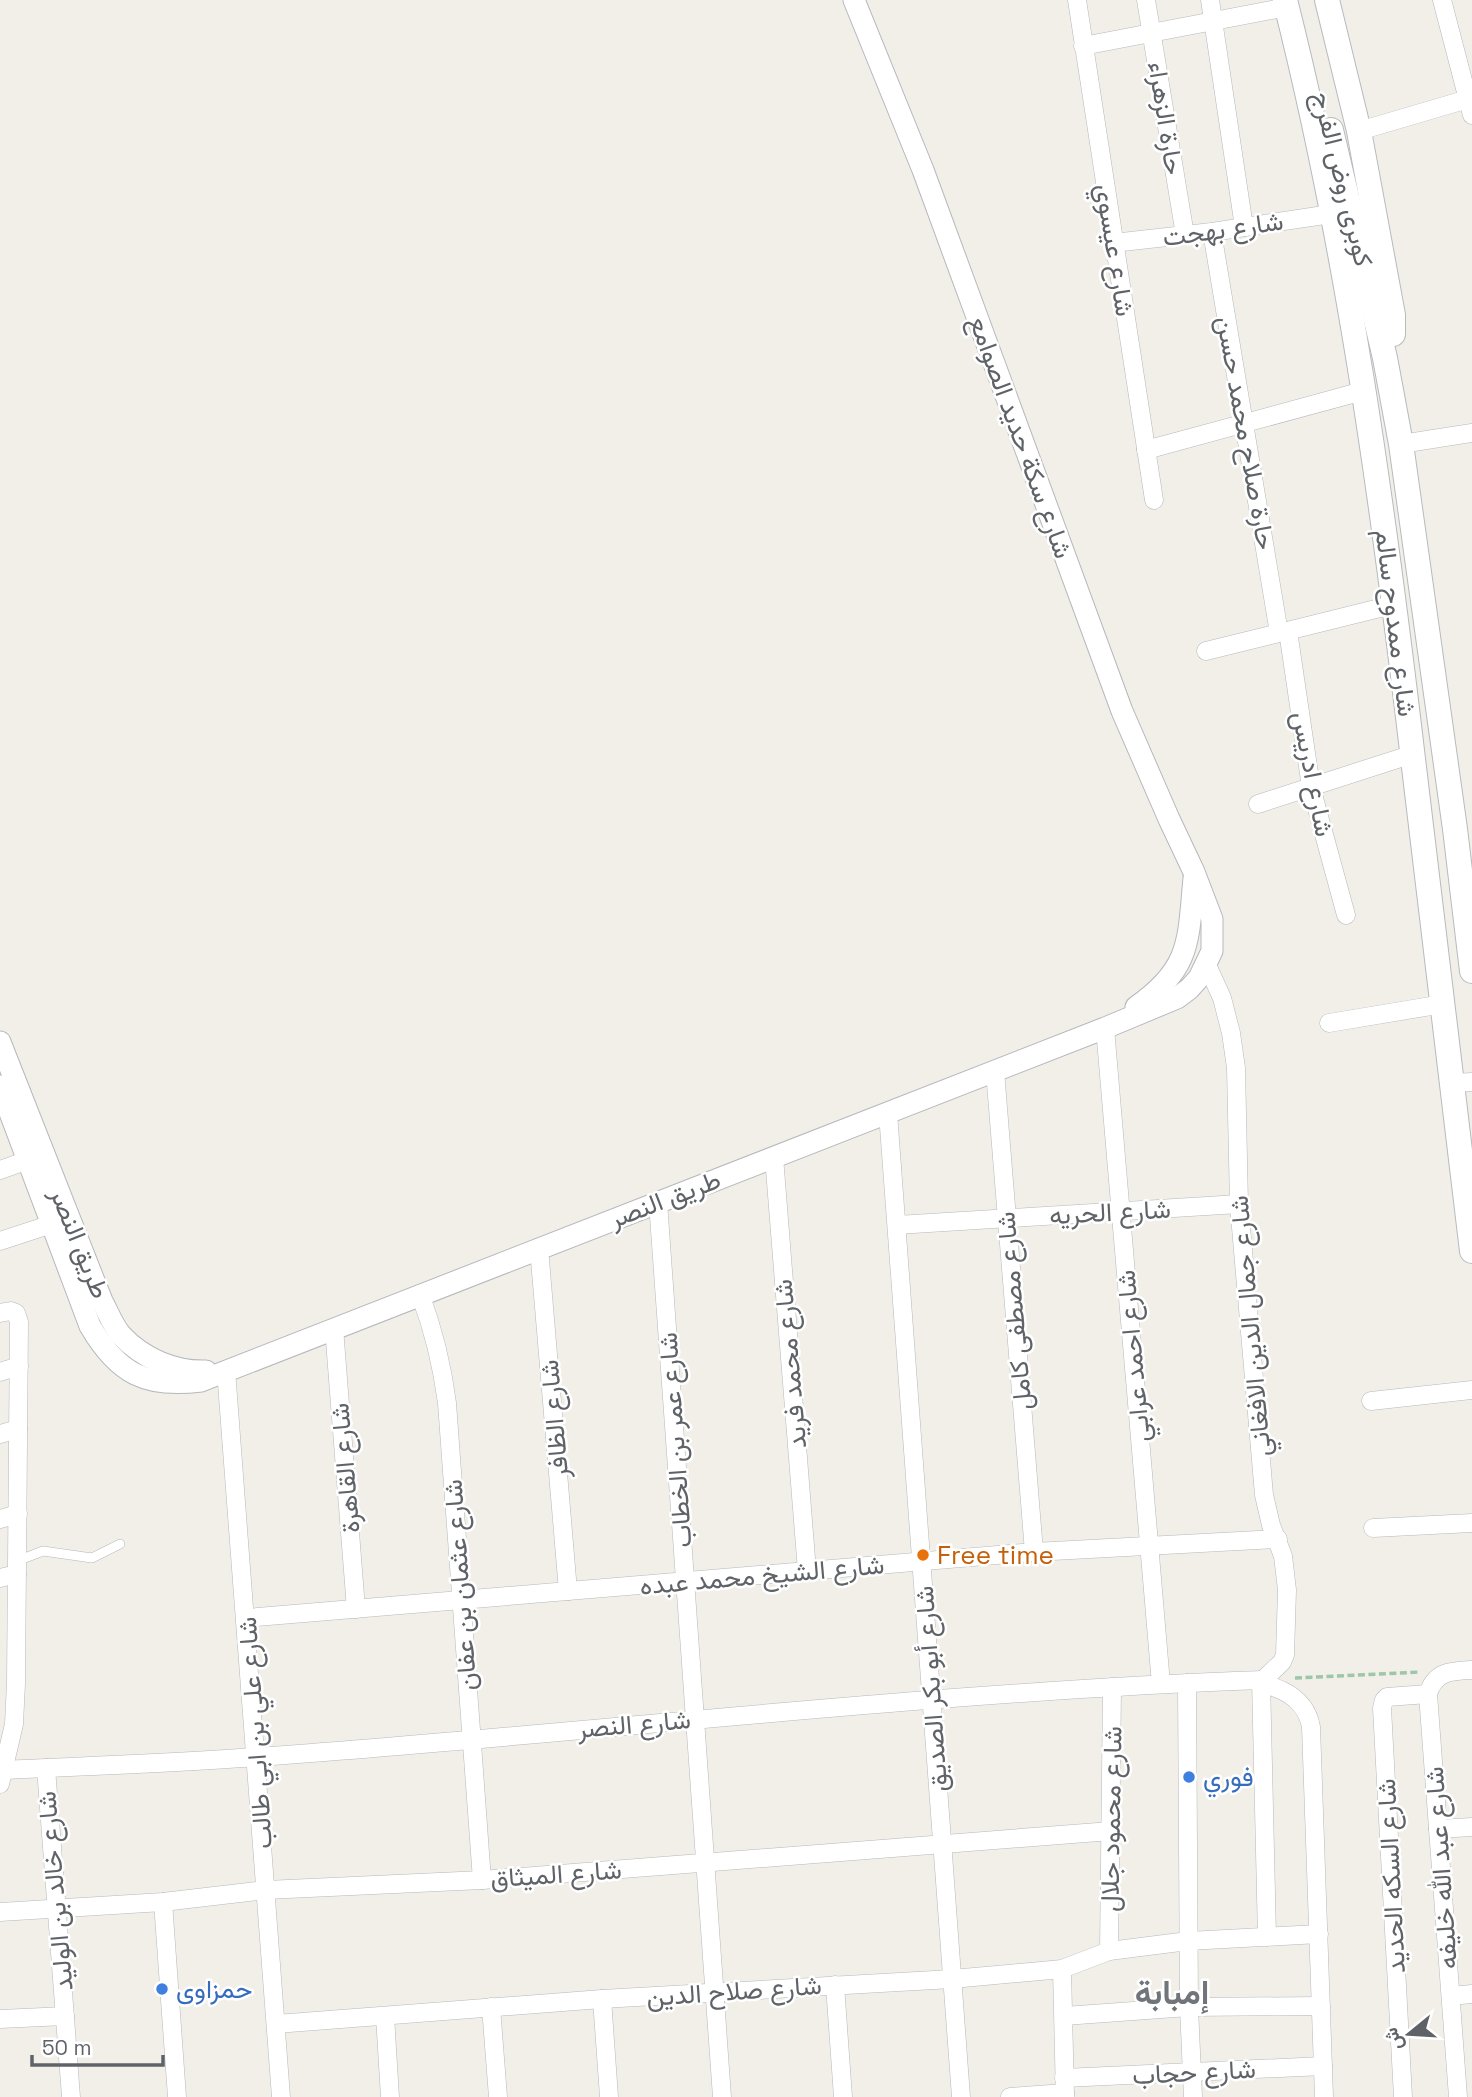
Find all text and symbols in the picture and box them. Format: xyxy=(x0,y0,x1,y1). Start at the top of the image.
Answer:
street label: حارة الزهراء xyxy=(1140,59,1192,177)
street label: كوبرى روض الفرج xyxy=(1304,88,1381,270)
street label: شارع عيسوي xyxy=(1084,181,1142,319)
street label: شارع بهجت xyxy=(1160,204,1286,255)
street label: شارع سكة حديد الصوامع xyxy=(960,311,1081,563)
street label: حارة صلاح محمد حسن xyxy=(1208,314,1283,553)
street label: شارع ممدوح سالم xyxy=(1367,527,1424,719)
street label: شارع ادريس xyxy=(1283,709,1342,840)
street label: طريق النصر xyxy=(604,1162,725,1236)
street label: طريق النصر xyxy=(42,1182,118,1303)
street label: شارع الحريه xyxy=(1048,1192,1172,1233)
street label: شارع جمال الدين الافغاني xyxy=(1222,1194,1282,1458)
street label: شارع مصطفى كامل xyxy=(988,1210,1041,1412)
street label: شارع احمد عرابي xyxy=(1109,1268,1161,1443)
street label: شارع محمد فريد xyxy=(766,1278,815,1450)
street label: شارع عمر بن الخطاب xyxy=(651,1331,700,1549)
street label: شارع الظافر xyxy=(532,1358,577,1481)
street label: شارع القاهرة xyxy=(322,1401,369,1534)
street label: شارع عثمان بن عفان xyxy=(436,1478,485,1692)
place label: Free time xyxy=(937,1538,1054,1572)
street label: شارع الشيخ محمد عبده xyxy=(638,1547,886,1604)
marker: Free time xyxy=(915,1547,931,1563)
street label: شارع أبو بكر الصديق xyxy=(907,1585,956,1793)
street label: شارع علي بن ابي طالب xyxy=(230,1616,284,1850)
street label: شارع النصر xyxy=(575,1702,692,1747)
street label: شارع محمود جلال xyxy=(1092,1726,1131,1912)
place label: فوري xyxy=(1203,1760,1254,1798)
street label: شارع عبد الله خليفه xyxy=(1417,1765,1466,1970)
marker: فوري xyxy=(1181,1769,1197,1785)
street label: شارع السكه الحديد xyxy=(1369,1778,1414,1974)
street label: شارع خالد بن الوليد xyxy=(29,1790,82,1992)
street label: شارع الميثاق xyxy=(489,1852,623,1897)
street label: شارع صلاح الدين xyxy=(645,1968,823,2015)
place label: حمزاوى xyxy=(176,1972,253,2006)
district label: إمبابة xyxy=(1135,1972,1209,2015)
marker: حمزاوى xyxy=(154,1981,170,1997)
north arrow xyxy=(1374,1999,1444,2069)
scale bar xyxy=(32,2024,163,2068)
text: ش xyxy=(1378,2024,1409,2054)
text: 50 m xyxy=(42,2034,92,2061)
street label: شارع حجاب xyxy=(1131,2052,1257,2093)

